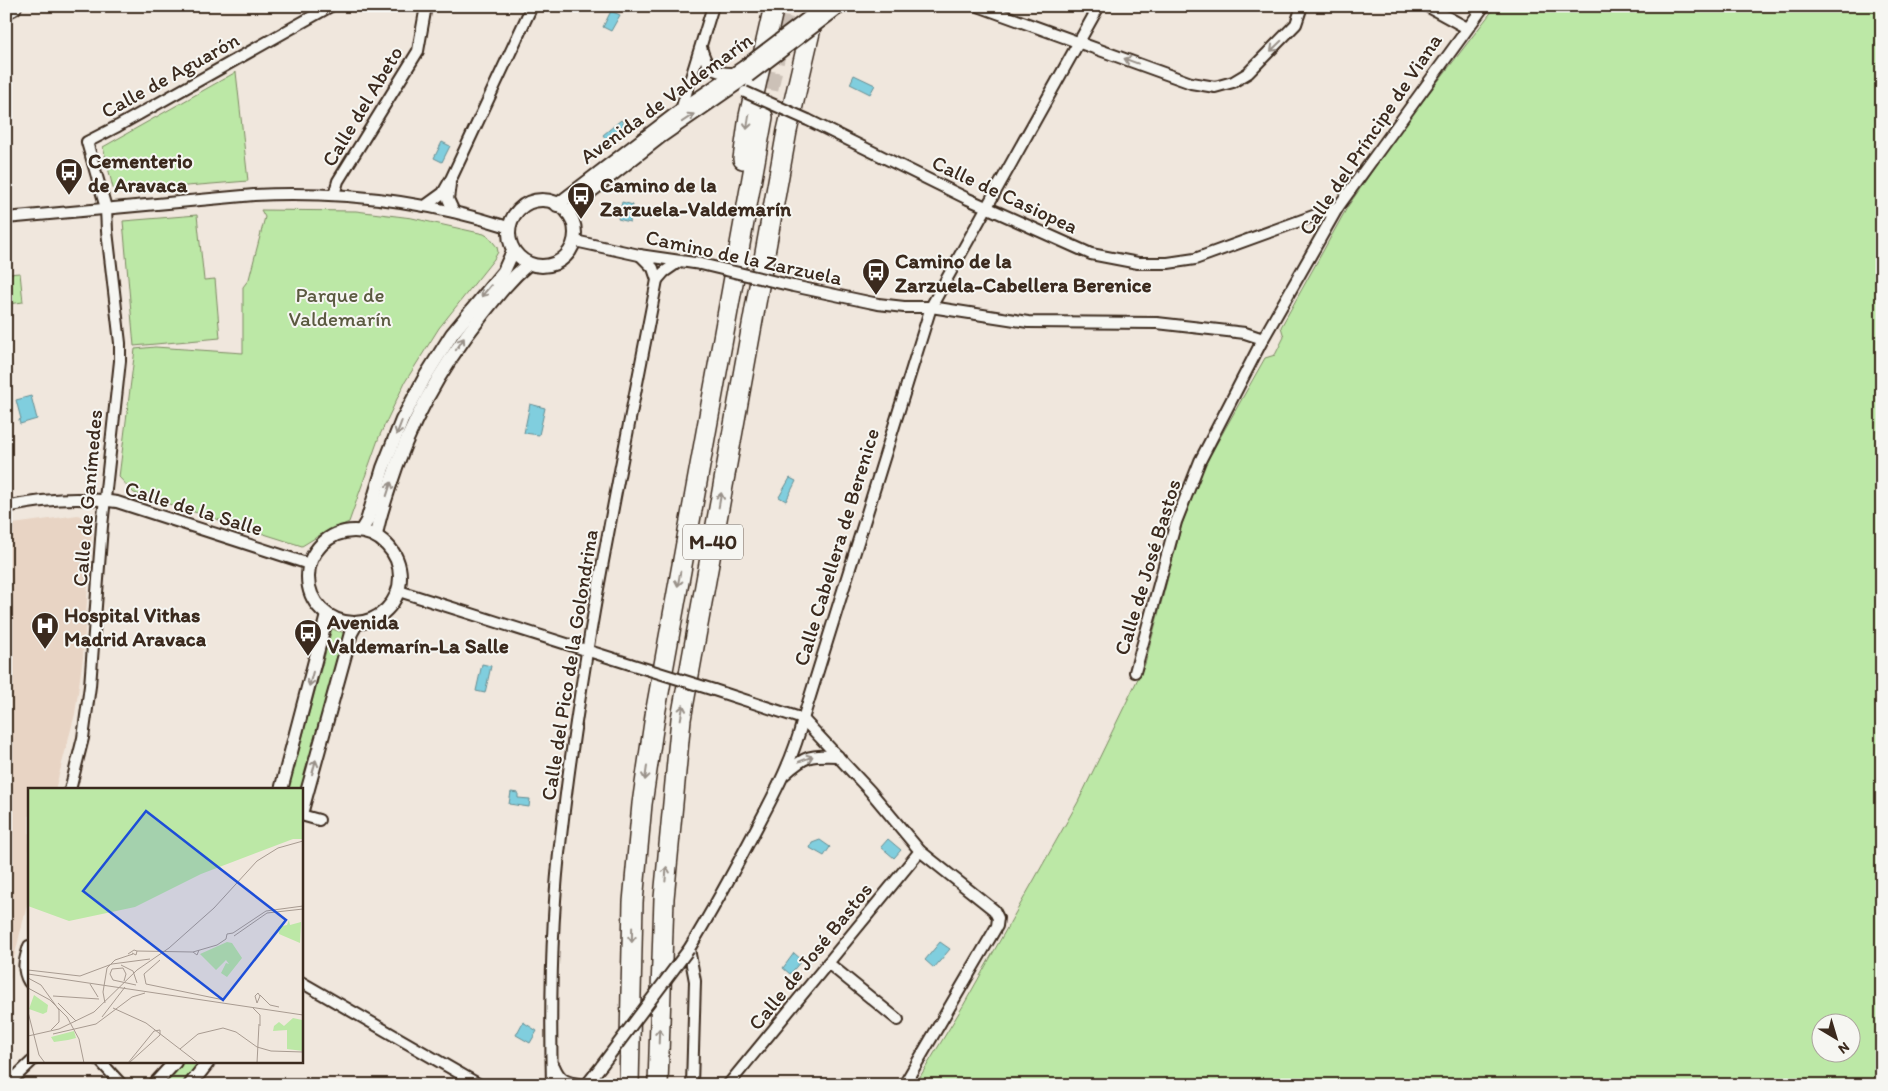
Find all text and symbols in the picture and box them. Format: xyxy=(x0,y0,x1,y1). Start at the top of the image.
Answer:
street label: Calle de Aguarón xyxy=(97,27,243,123)
street label: Avenida de Valdemarín xyxy=(575,27,757,169)
street label: Calle del Príncipe de Viana xyxy=(1293,28,1447,240)
one-way arrow xyxy=(1269,40,1282,52)
street label: Calle del Abeto xyxy=(316,41,408,171)
one-way arrow xyxy=(1124,56,1140,65)
one-way arrow xyxy=(681,112,695,123)
one-way arrow xyxy=(743,114,753,130)
place label: Cementerio de Aravaca xyxy=(88,148,193,197)
street label: Calle de Casiopea xyxy=(928,149,1082,239)
bus stop icon: Cementerio de Aravaca xyxy=(54,157,84,196)
place label: Camino de la Zarzuela-Valdemarín xyxy=(600,172,792,221)
bus stop icon: Camino de la Zarzuela-Valdemarín xyxy=(566,181,596,220)
street label: Camino de la Zarzuela xyxy=(644,224,845,290)
place label: Camino de la Zarzuela-Cabellera Berenice xyxy=(895,248,1152,297)
bus stop icon: Camino de la Zarzuela-Cabellera Berenice xyxy=(861,257,891,296)
park label: Parque de Valdemarín xyxy=(288,282,392,331)
one-way arrow xyxy=(481,285,492,298)
one-way arrow xyxy=(455,337,465,351)
street label: Calle de Ganímedes xyxy=(67,408,107,588)
one-way arrow xyxy=(394,420,403,435)
street label: Calle Cabellera de Berenice xyxy=(788,425,884,669)
street label: Calle de la Salle xyxy=(122,475,266,541)
street label: Calle de José Bastos xyxy=(1108,476,1186,658)
one-way arrow xyxy=(385,482,394,497)
one-way arrow xyxy=(716,493,726,509)
road number: M-40 xyxy=(683,524,743,560)
street label: Calle del Pico de la Golondrina xyxy=(535,528,603,802)
one-way arrow xyxy=(674,570,683,586)
place label: Hospital Vithas Madrid Aravaca xyxy=(64,602,207,651)
place label: Avenida Valdemarín-La Salle xyxy=(326,609,509,658)
hospital icon: Hospital Vithas Madrid Aravaca xyxy=(30,611,60,650)
bus stop icon: Avenida Valdemarín-La Salle xyxy=(293,618,323,657)
one-way arrow xyxy=(306,671,315,687)
one-way arrow xyxy=(678,704,688,720)
one-way arrow xyxy=(798,754,813,763)
one-way arrow xyxy=(310,760,320,776)
one-way arrow xyxy=(641,765,651,781)
inset map xyxy=(28,788,302,1064)
one-way arrow xyxy=(661,866,671,882)
street label: Calle de José Bastos xyxy=(743,877,877,1035)
one-way arrow xyxy=(627,926,637,943)
north arrow xyxy=(1810,1014,1860,1064)
one-way arrow xyxy=(655,1028,664,1044)
text: N xyxy=(1835,1038,1853,1057)

